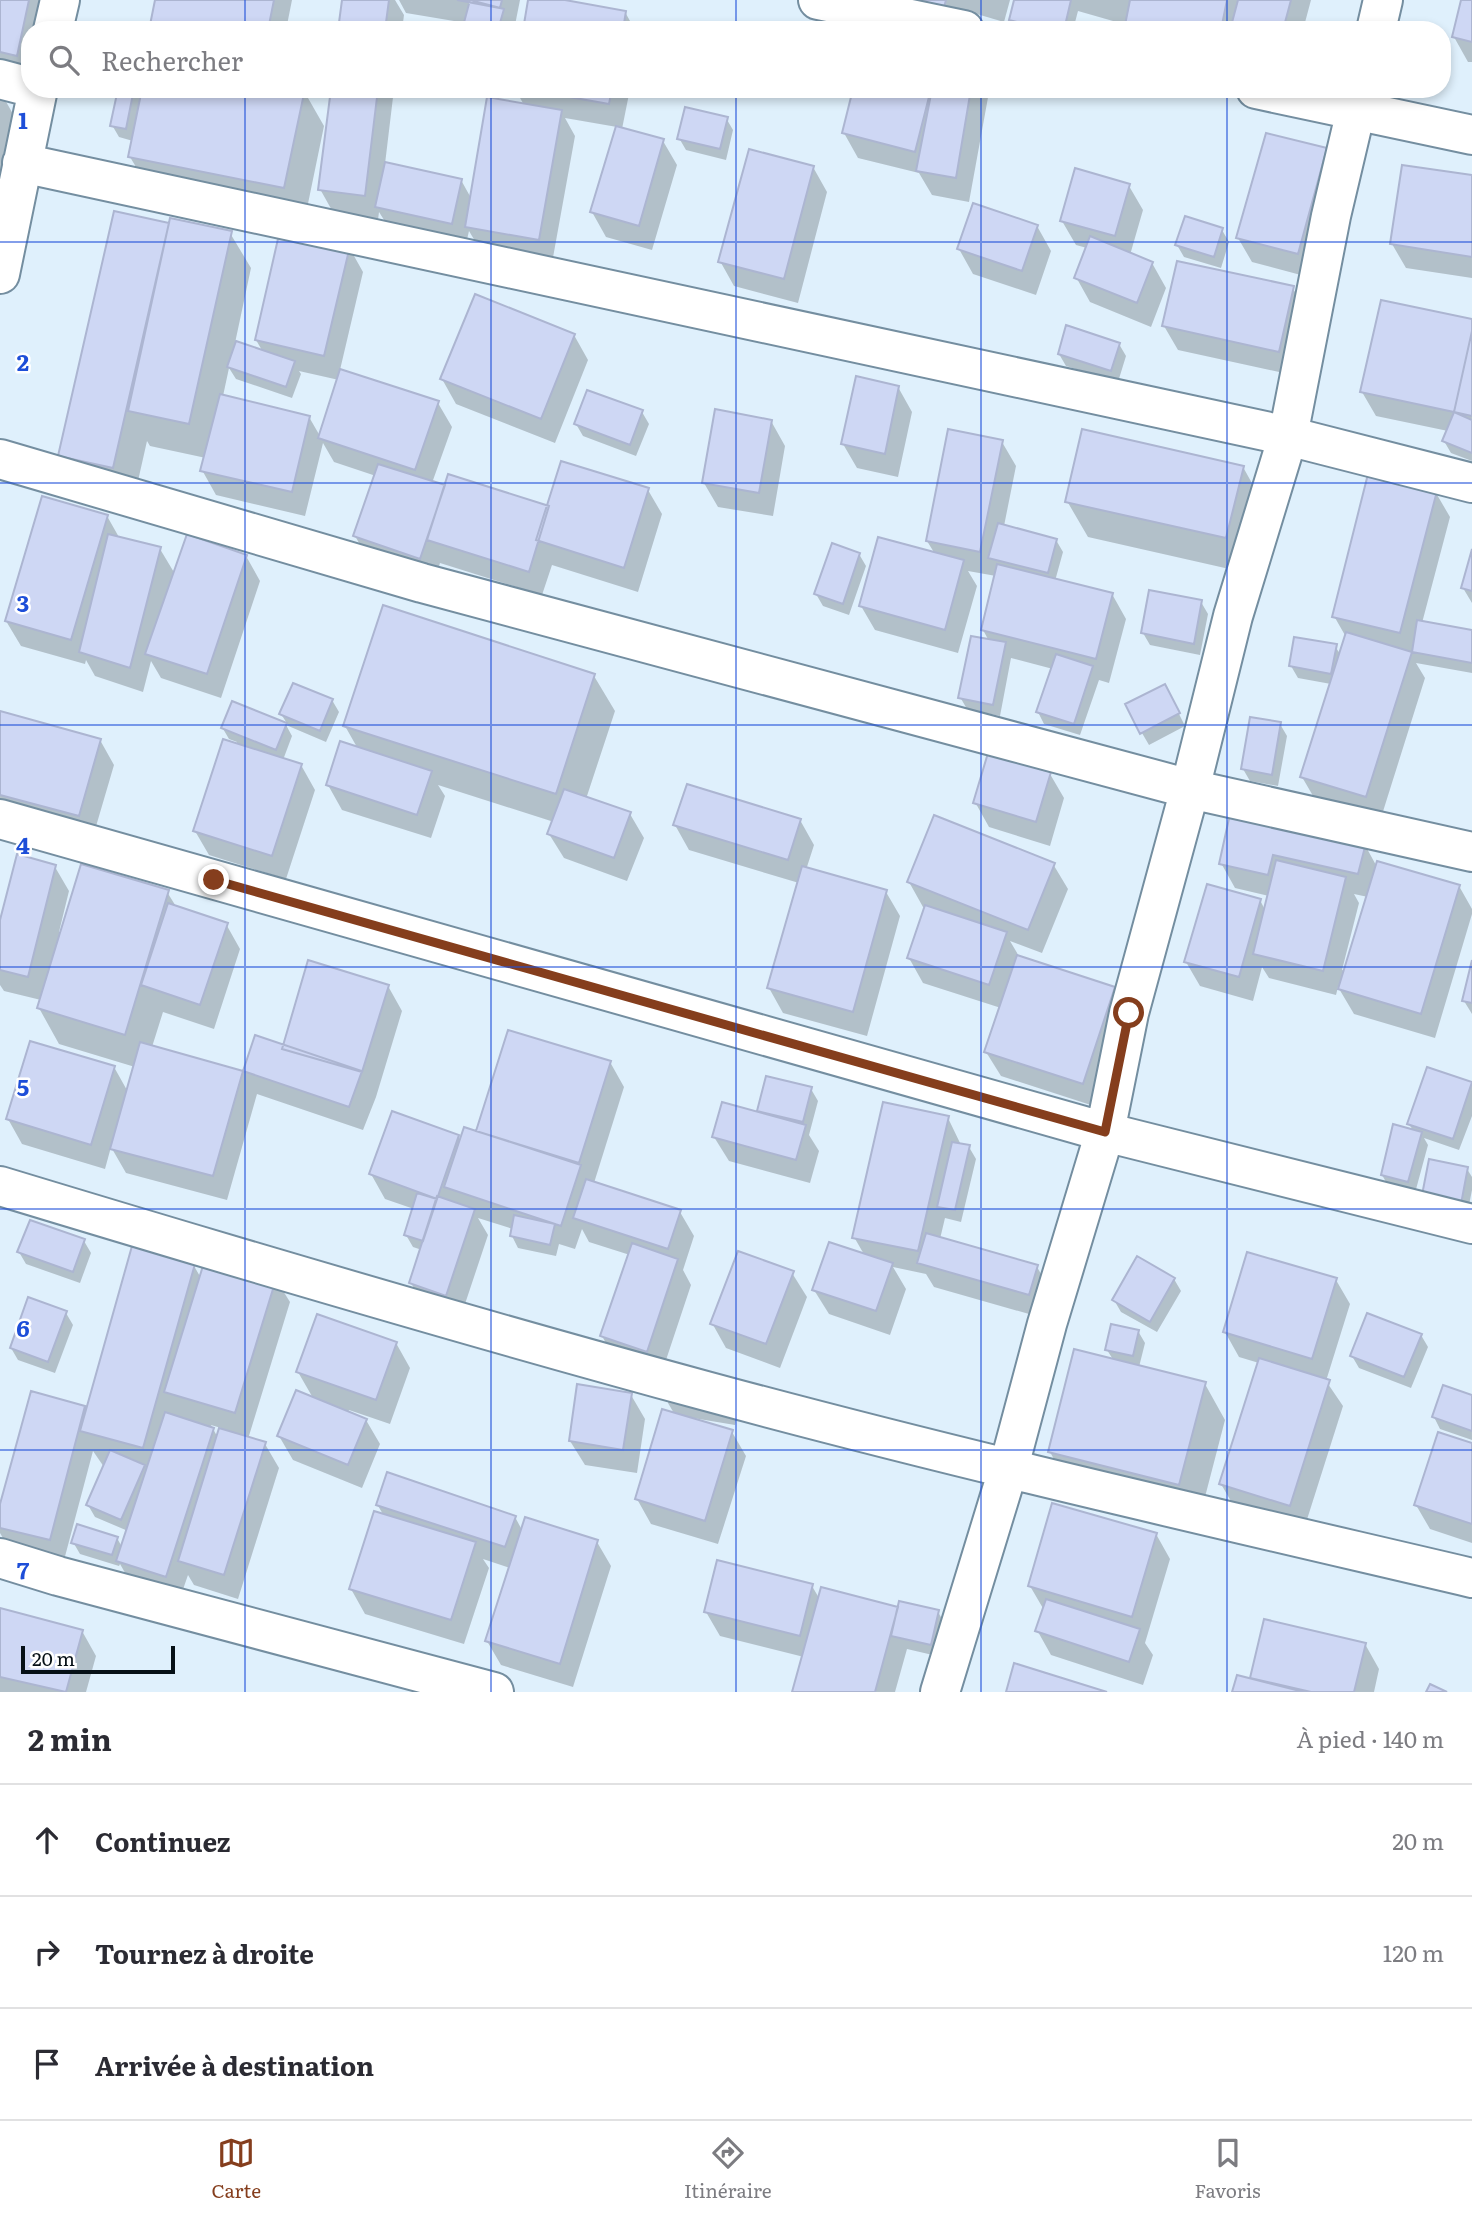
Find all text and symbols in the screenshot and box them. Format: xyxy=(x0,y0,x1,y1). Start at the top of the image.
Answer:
search box xyxy=(21,21,1451,98)
text: Rechercher xyxy=(101,40,243,79)
icon: search xyxy=(45,41,83,79)
text: 1 xyxy=(18,102,28,136)
text: 2 xyxy=(17,344,29,378)
text: 3 xyxy=(17,585,29,619)
text: 4 xyxy=(16,827,30,861)
route end xyxy=(198,864,229,895)
route start xyxy=(1113,997,1144,1028)
text: 5 xyxy=(17,1069,29,1103)
text: 6 xyxy=(16,1310,30,1344)
text: 7 xyxy=(17,1552,30,1586)
scale bar xyxy=(21,1643,175,1675)
text: 20 m xyxy=(32,1644,75,1672)
text: 2 min xyxy=(28,1716,112,1760)
text: À pied · 140 m xyxy=(1296,1721,1444,1755)
icon: ahead xyxy=(28,1821,66,1859)
text: Continuez xyxy=(95,1821,231,1860)
text: 20 m xyxy=(1392,1823,1444,1857)
icon: right xyxy=(28,1933,66,1971)
text: Tournez à droite xyxy=(95,1933,314,1972)
text: 120 m xyxy=(1383,1935,1444,1969)
icon: arrive xyxy=(28,2045,66,2083)
text: Arrivée à destination xyxy=(95,2045,374,2084)
tab: Carte xyxy=(211,2134,261,2204)
tab: Itinéraire xyxy=(684,2134,772,2204)
tab: Favoris xyxy=(1195,2134,1261,2204)

